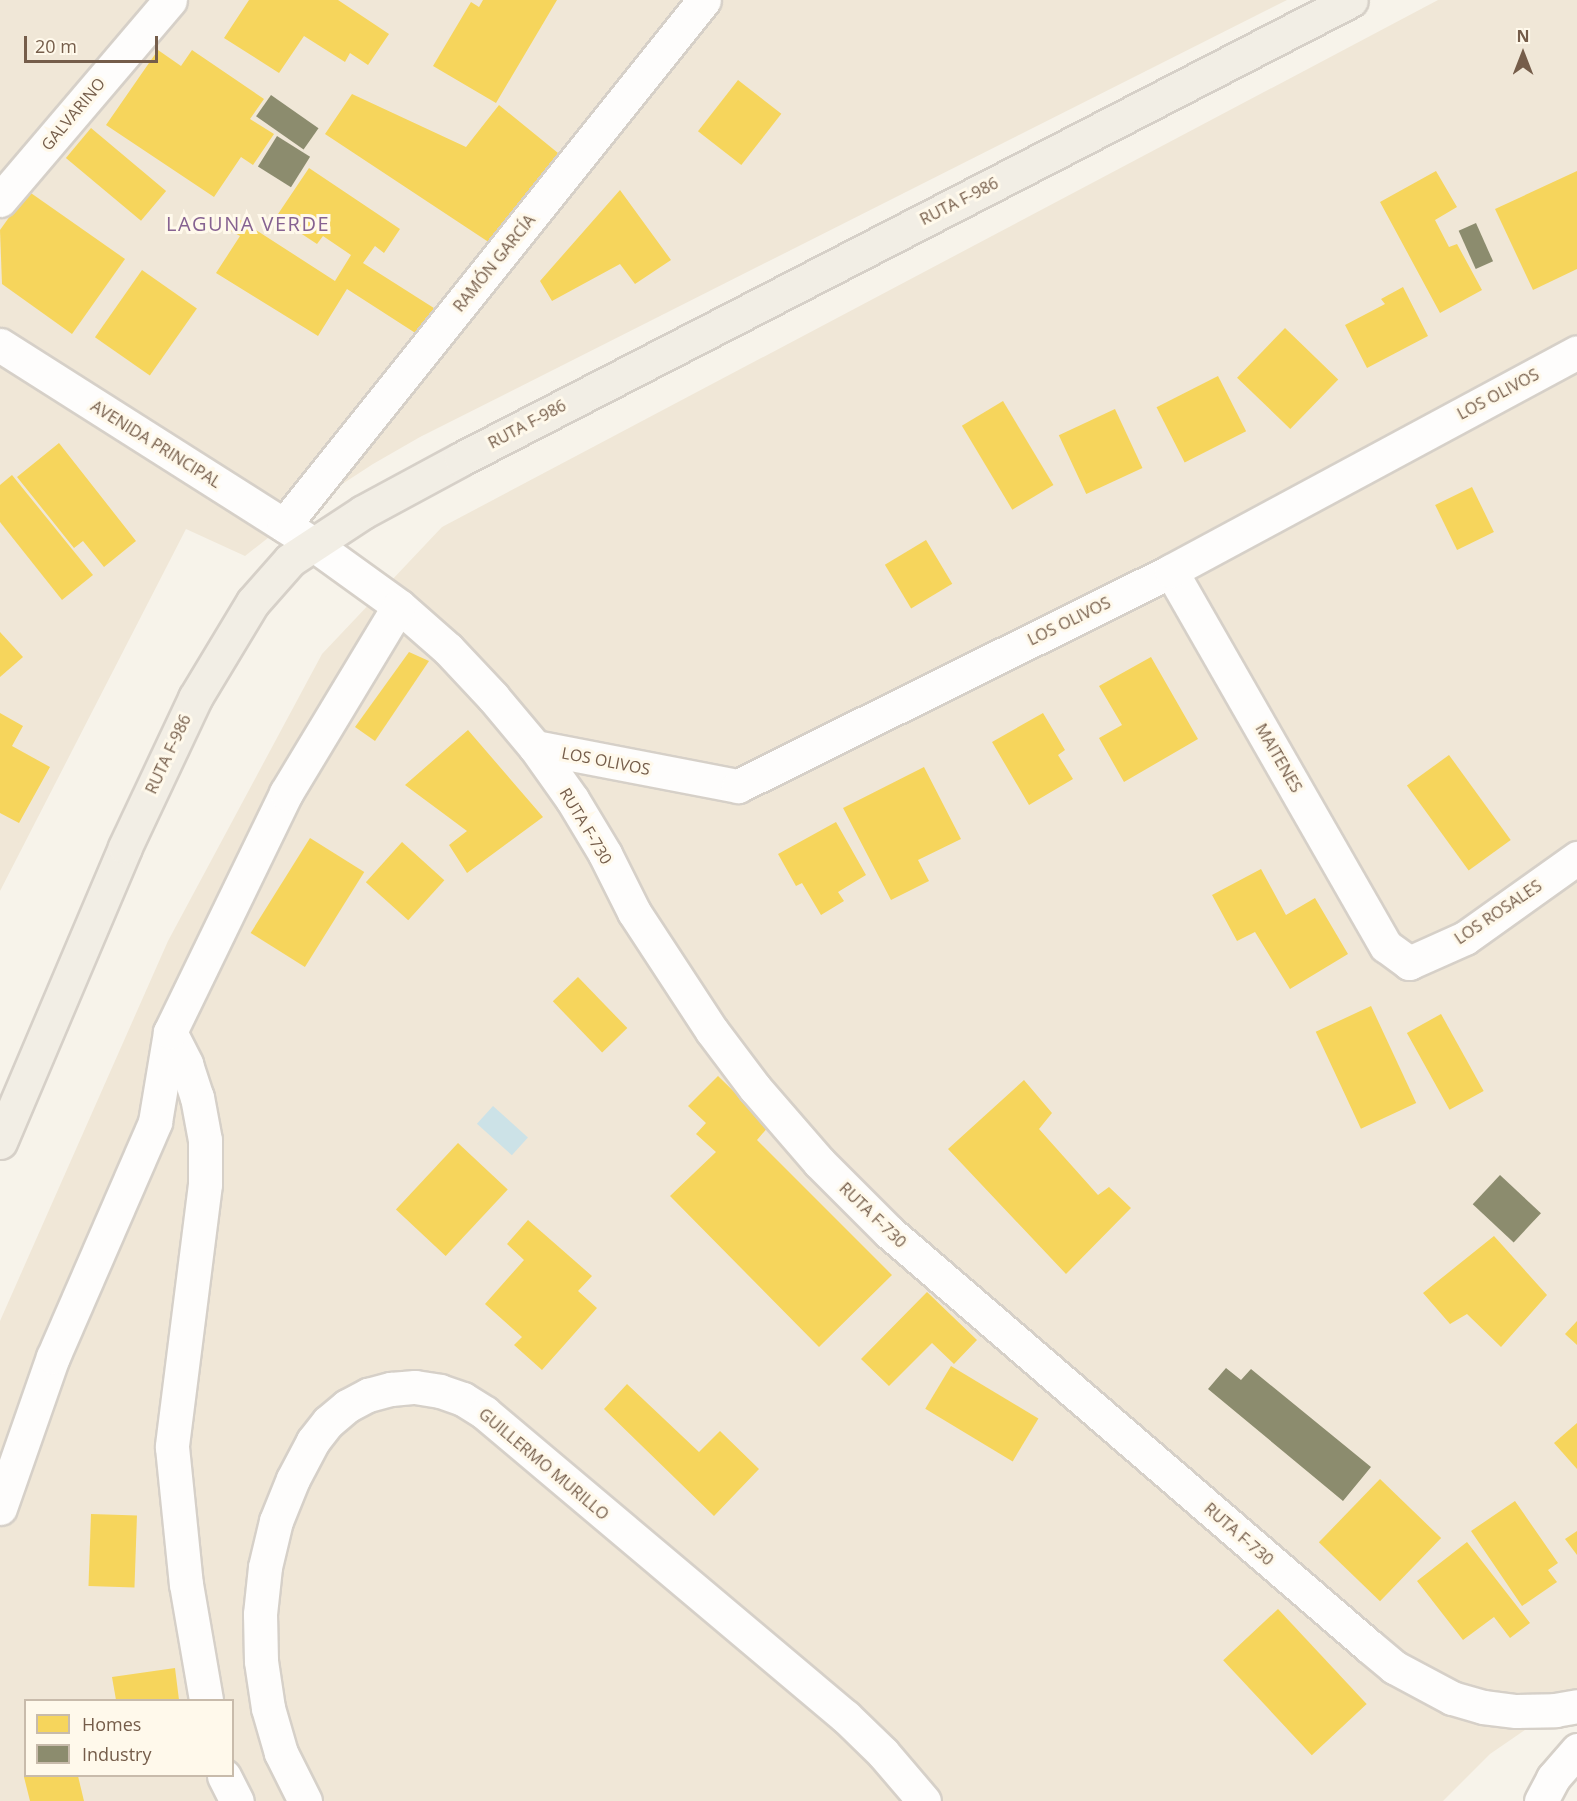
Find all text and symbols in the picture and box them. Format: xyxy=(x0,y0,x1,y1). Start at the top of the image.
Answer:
scale bar xyxy=(27,24,160,62)
north arrow xyxy=(1493,24,1553,84)
text: N xyxy=(1516,25,1530,47)
text: 20 m xyxy=(35,34,77,58)
street label: GALVARINO xyxy=(37,74,109,154)
street label: RUTA F-986 xyxy=(917,173,1001,229)
district label: LAGUNA VERDE xyxy=(166,211,330,235)
street label: RAMÓN GARCÍA xyxy=(449,211,539,315)
street label: LOS OLIVOS xyxy=(1454,364,1542,424)
street label: RUTA F-986 xyxy=(485,395,569,453)
street label: AVENIDA PRINCIPAL xyxy=(87,396,225,492)
street label: LOS OLIVOS xyxy=(1024,593,1114,649)
street label: RUTA F-986 xyxy=(141,711,195,797)
street label: MAITENES xyxy=(1252,720,1306,796)
street label: LOS OLIVOS xyxy=(560,743,652,779)
street label: RUTA F-730 xyxy=(556,784,616,868)
street label: LOS ROSALES xyxy=(1451,876,1545,948)
street label: RUTA F-730 xyxy=(836,1178,910,1252)
street label: GUILLERMO MURILLO xyxy=(475,1404,613,1524)
street label: RUTA F-730 xyxy=(1200,1499,1278,1569)
legend xyxy=(24,1699,234,1777)
text: Homes xyxy=(82,1712,141,1736)
text: Industry xyxy=(82,1742,152,1766)

